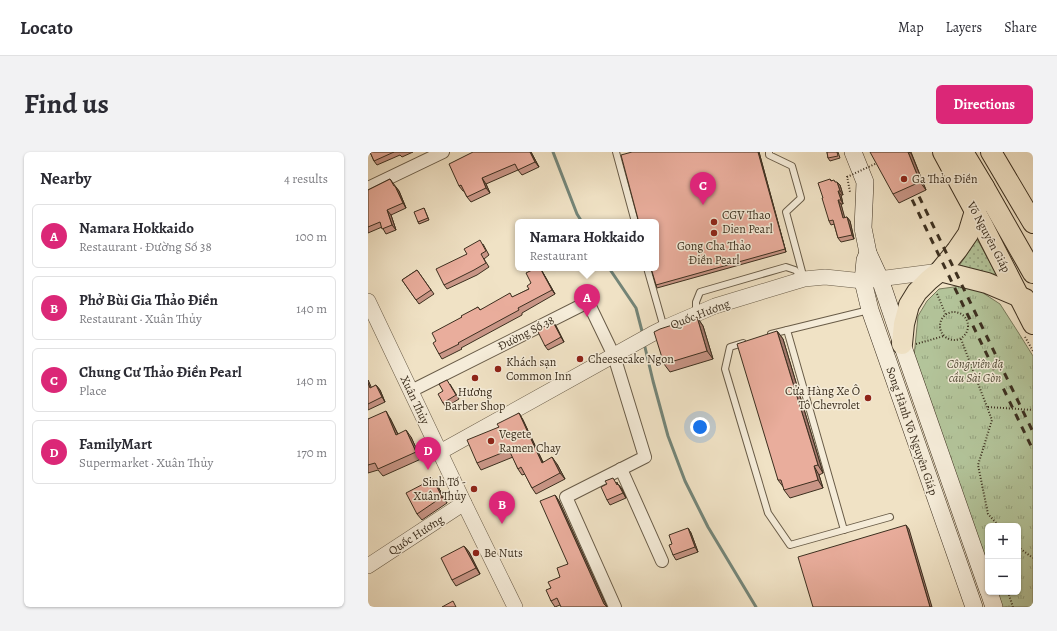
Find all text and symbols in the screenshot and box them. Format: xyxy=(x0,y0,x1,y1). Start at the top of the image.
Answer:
text: Locato xyxy=(20,15,73,41)
text: Map xyxy=(898,18,924,37)
text: Layers xyxy=(946,18,982,37)
text: Share xyxy=(1004,18,1037,37)
text: Find us xyxy=(24,85,109,123)
button: Directions xyxy=(936,85,1033,124)
text: Nearby xyxy=(40,167,91,190)
text: 4 results xyxy=(284,170,328,187)
place label: Ga Thảo Điền xyxy=(912,171,978,187)
pin: C xyxy=(690,172,716,205)
marker: Ga Thảo Điền xyxy=(899,174,909,184)
street label: Võ Nguyên Giáp xyxy=(963,198,1014,275)
place label: CGV Thao Dien Pearl xyxy=(722,207,773,237)
marker: CGV Thao Dien Pearl xyxy=(709,217,719,227)
text: Namara Hokkaido xyxy=(79,218,194,238)
popup xyxy=(515,219,659,271)
text: Namara Hokkaido xyxy=(530,227,644,247)
text: A xyxy=(50,228,58,245)
text: 100 m xyxy=(295,228,327,245)
marker: Gong Cha Thảo Điền Pearl xyxy=(709,228,719,238)
text: Restaurant · Đường Số 38 xyxy=(79,238,212,255)
place label: Gong Cha Thảo Điền Pearl xyxy=(677,238,751,268)
text: Restaurant xyxy=(530,247,588,264)
pin: A xyxy=(574,284,600,317)
text: Phở Bùi Gia Thảo Điền xyxy=(79,290,218,310)
street label: Quốc Hương xyxy=(668,295,732,333)
text: B xyxy=(50,300,58,317)
text: 140 m xyxy=(296,300,327,317)
text: Restaurant · Xuân Thủy xyxy=(79,310,202,327)
street label: Đường Số 38 xyxy=(495,312,557,354)
place label: Cheesecake Ngon xyxy=(588,351,674,367)
place label: Khách sạn Common Inn xyxy=(506,354,572,384)
marker: Cheesecake Ngon xyxy=(575,354,585,364)
park label: Công viên dạ cầu Sài Gòn xyxy=(947,356,1004,386)
text: Chung Cư Thảo Điền Pearl xyxy=(79,362,242,382)
marker: Khách sạn Common Inn xyxy=(493,364,503,374)
street label: Song Hành Võ Nguyên Giáp xyxy=(882,365,942,497)
text: C xyxy=(50,372,58,389)
text: 140 m xyxy=(296,372,327,389)
street label: Xuân Thủy xyxy=(397,373,434,428)
marker: Hương Barber Shop xyxy=(470,373,480,383)
text: Place xyxy=(79,382,107,399)
place label: Cửa Hàng Xe Ô Tô Chevrolet xyxy=(785,383,860,413)
place label: Hương Barber Shop xyxy=(445,384,505,414)
marker: Cửa Hàng Xe Ô Tô Chevrolet xyxy=(863,393,873,403)
your location xyxy=(690,417,710,437)
place label: Vegete Ramen Chay xyxy=(498,426,561,456)
text: FamilyMart xyxy=(79,434,152,454)
marker: Vegete Ramen Chay xyxy=(486,436,496,446)
pin: D xyxy=(415,437,441,470)
text: D xyxy=(49,444,59,461)
text: 170 m xyxy=(297,444,327,461)
text: Supermarket · Xuân Thủy xyxy=(79,454,213,471)
place label: Sinh Tố - Xuân Thủy xyxy=(414,474,467,504)
marker: Sinh Tố - Xuân Thủy xyxy=(469,484,479,494)
pin: B xyxy=(489,491,515,524)
street label: Quốc Hương xyxy=(385,511,447,559)
map controls xyxy=(985,523,1021,595)
button: + xyxy=(985,523,1021,559)
place label: Be Nuts xyxy=(484,545,523,561)
marker: Be Nuts xyxy=(471,548,481,558)
button: − xyxy=(985,559,1021,595)

